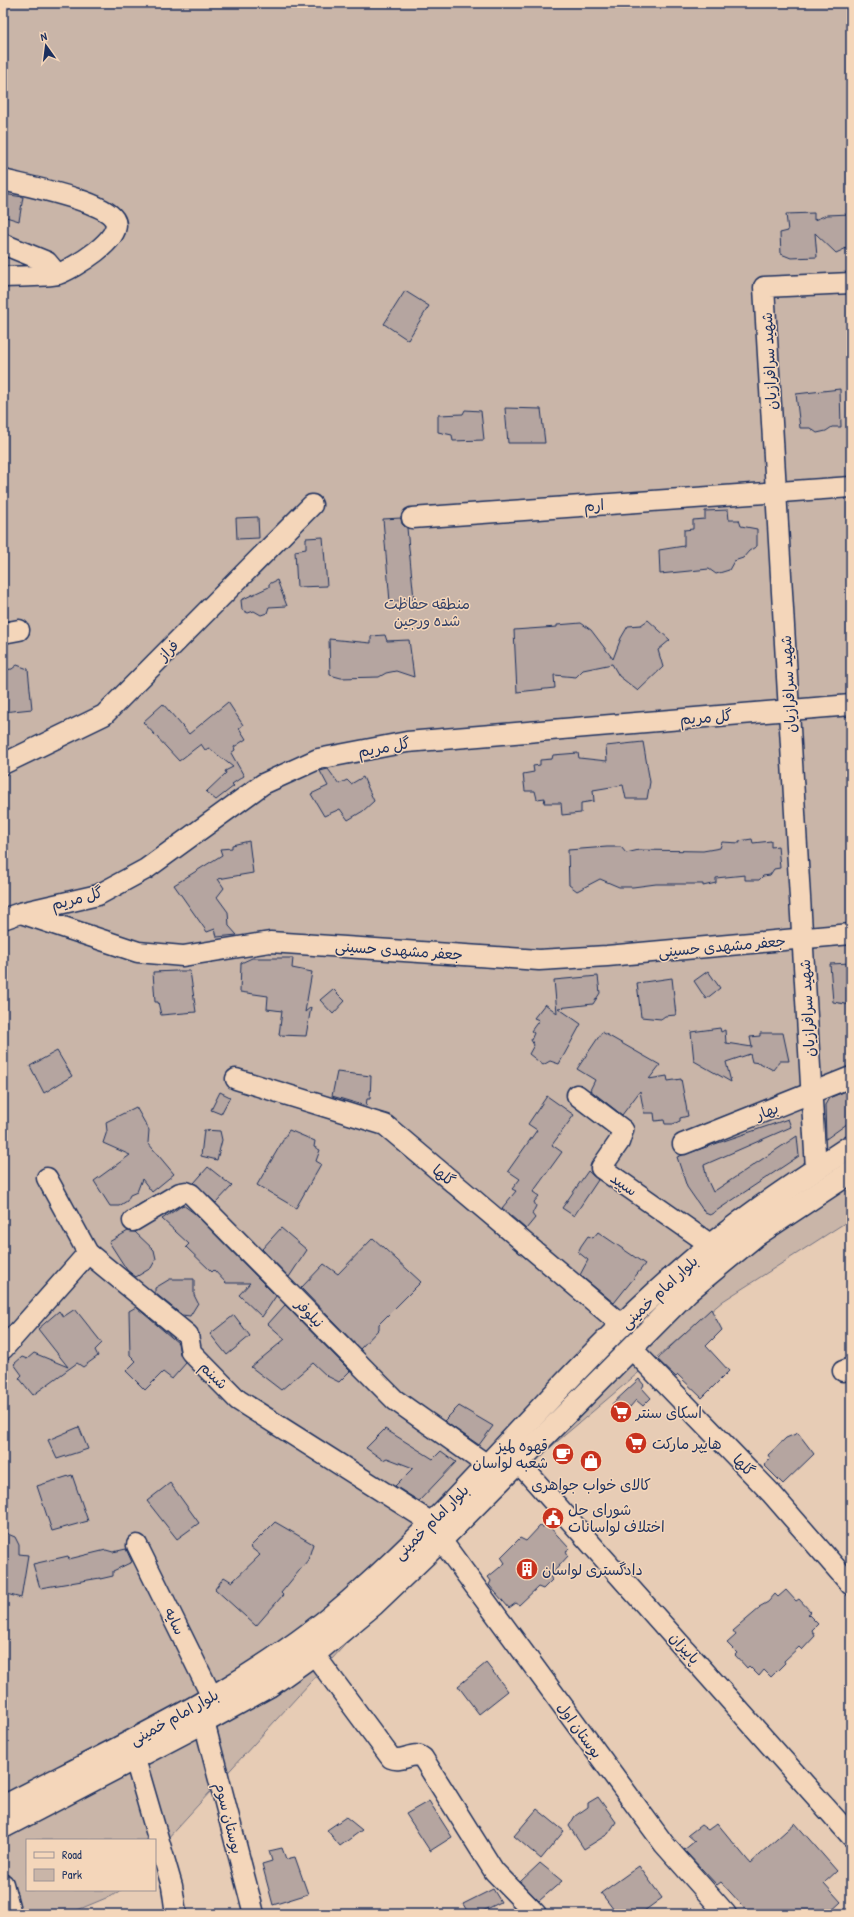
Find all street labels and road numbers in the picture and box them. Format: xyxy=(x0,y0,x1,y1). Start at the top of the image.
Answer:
street label: شهید سرافرازیان xyxy=(756,312,782,410)
street label: ارم xyxy=(583,494,605,517)
street label: فراز xyxy=(152,635,183,666)
street label: شهید سرافرازیان xyxy=(775,635,801,733)
street label: گل مریم xyxy=(679,705,733,731)
street label: گل مریم xyxy=(356,732,412,764)
street label: گل مریم xyxy=(49,881,106,917)
street label: جعفر مشهدی حسینی xyxy=(657,930,787,962)
street label: جعفر مشهدی حسینی xyxy=(334,935,464,965)
street label: شهید سرافرازیان xyxy=(794,959,820,1057)
street label: بهار xyxy=(752,1097,781,1125)
street label: گلها xyxy=(428,1159,460,1191)
street label: سپید xyxy=(606,1167,642,1201)
street label: بلوار امام خمینی xyxy=(616,1251,703,1334)
street label: نیلوفر xyxy=(290,1293,329,1332)
street label: شبنم xyxy=(194,1356,233,1395)
street label: گلها xyxy=(728,1449,760,1481)
street label: بلوار امام خمینی xyxy=(389,1480,474,1565)
street label: سایه xyxy=(159,1604,191,1638)
street label: پاییزان xyxy=(665,1627,705,1669)
street label: بلوار امام خمینی xyxy=(126,1684,223,1751)
street label: بوستان اول xyxy=(552,1697,608,1763)
street label: بوستان سوم xyxy=(208,1780,248,1856)

